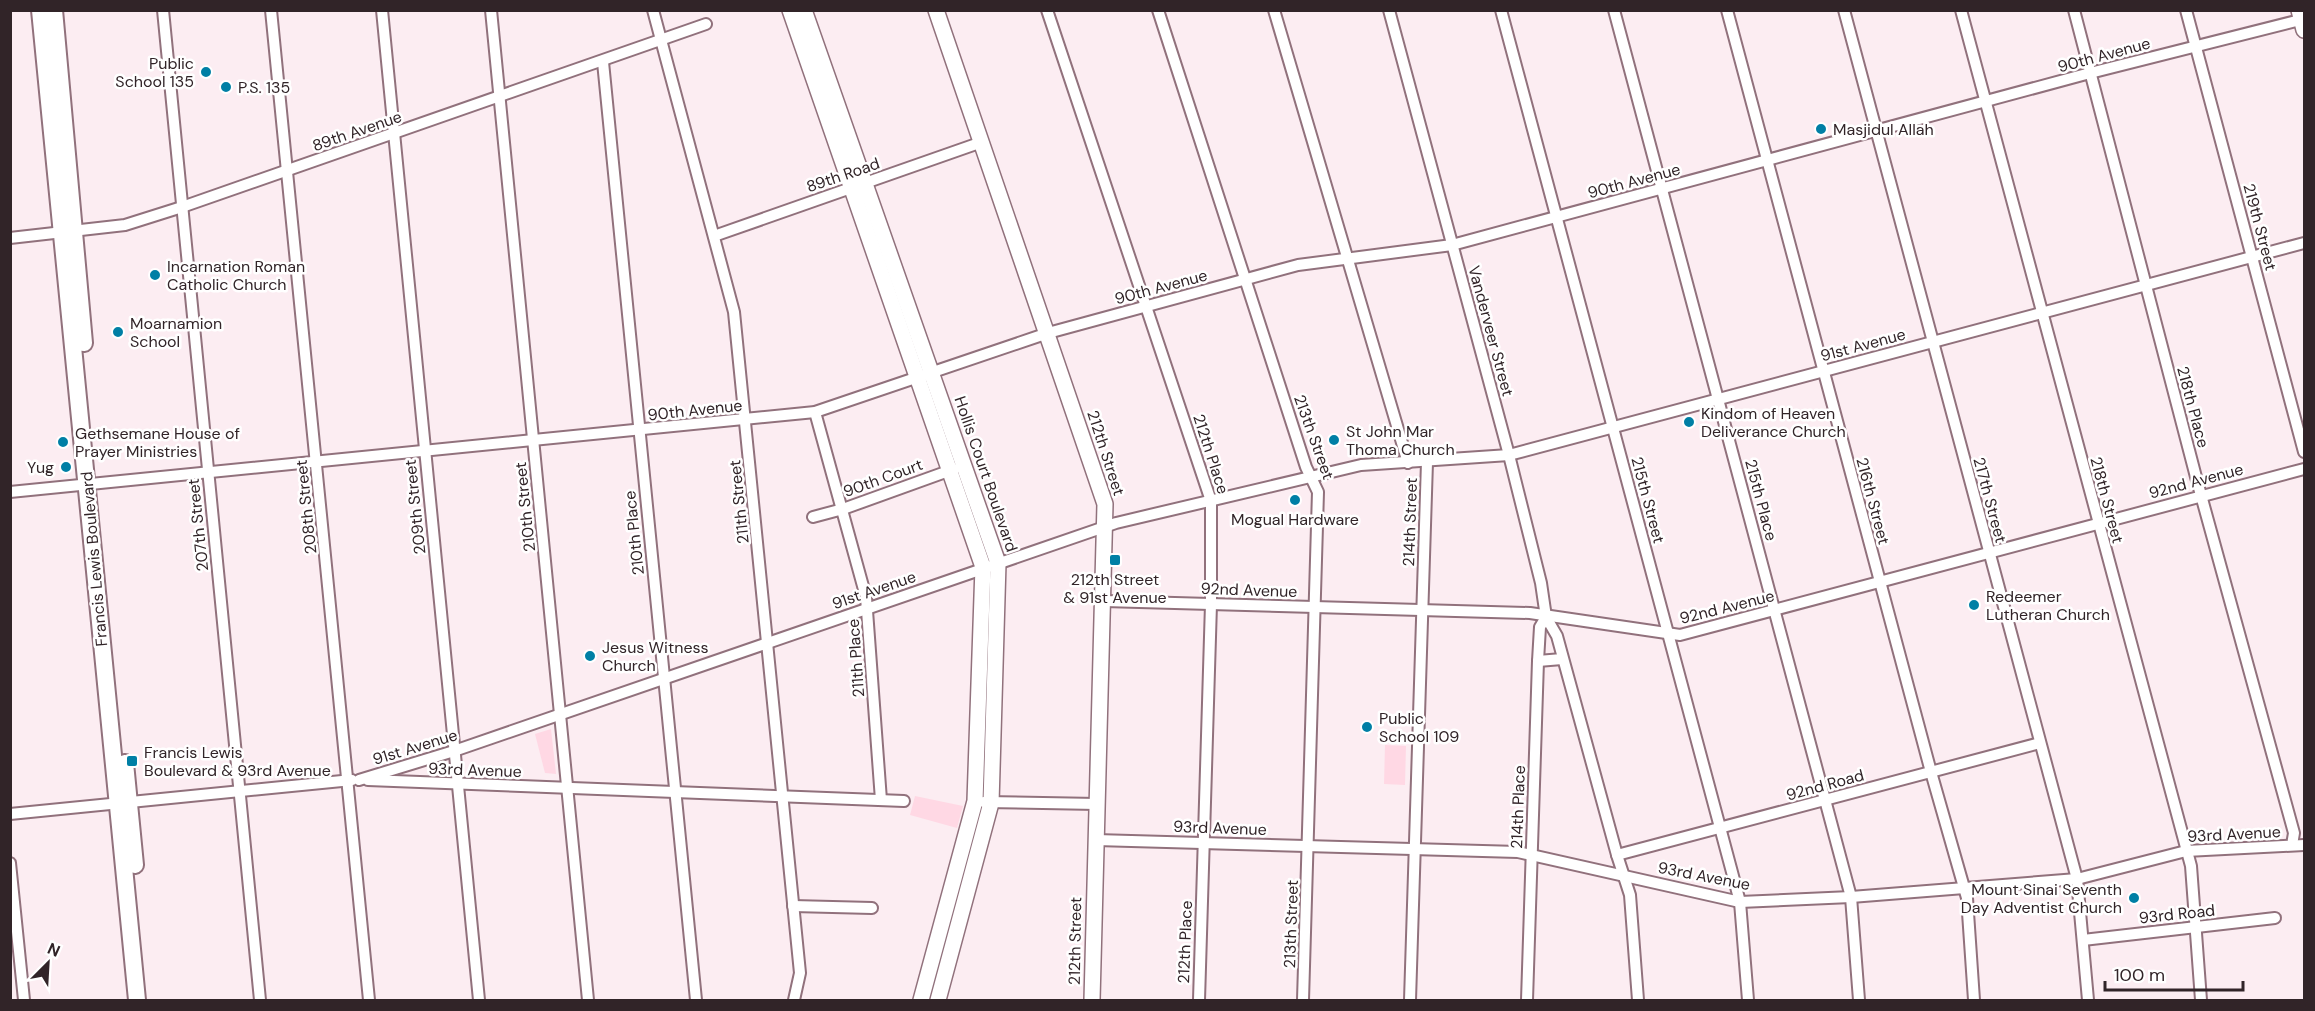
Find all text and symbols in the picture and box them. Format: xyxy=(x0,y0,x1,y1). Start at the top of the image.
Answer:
street label: 90th Avenue xyxy=(2055,33,2153,77)
place label: Public School 135 xyxy=(115,53,194,92)
marker: Public School 135 xyxy=(199,65,213,79)
place label: P.S. 135 xyxy=(238,77,290,98)
marker: P.S. 135 xyxy=(219,80,233,94)
street label: 89th Avenue xyxy=(309,106,405,156)
place label: Masjidul Allah xyxy=(1833,119,1934,140)
marker: Masjidul Allah xyxy=(1814,122,1828,136)
street label: 89th Road xyxy=(804,153,882,197)
street label: 90th Avenue xyxy=(1585,159,1683,203)
street label: 219th Street xyxy=(2238,181,2282,273)
place label: Incarnation Roman Catholic Church xyxy=(167,256,305,295)
street label: Vanderveer Street xyxy=(1463,263,1519,399)
street label: 90th Avenue xyxy=(1112,265,1210,309)
marker: Incarnation Roman Catholic Church xyxy=(148,268,162,282)
place label: Moarnamion School xyxy=(130,313,222,352)
street label: 91st Avenue xyxy=(1818,324,1908,366)
marker: Moarnamion School xyxy=(111,325,125,339)
street label: 218th Place xyxy=(2172,364,2214,450)
street label: 213th Street xyxy=(1289,392,1339,482)
street label: Hollis Court Boulevard xyxy=(949,393,1023,555)
street label: 90th Avenue xyxy=(647,395,743,425)
place label: Kindom of Heaven Deliverance Church xyxy=(1701,403,1846,442)
street label: 212th Street xyxy=(1082,408,1130,498)
street label: 212th Place xyxy=(1188,411,1234,497)
marker: Kindom of Heaven Deliverance Church xyxy=(1682,415,1696,429)
place label: St John Mar Thoma Church xyxy=(1346,421,1455,460)
place label: Gethsemane House of Prayer Ministries xyxy=(75,423,240,462)
marker: St John Mar Thoma Church xyxy=(1327,433,1341,447)
marker: Gethsemane House of Prayer Ministries xyxy=(56,435,70,449)
street label: 90th Court xyxy=(840,454,926,502)
street label: 215th Street xyxy=(1626,454,1670,546)
street label: 218th Street xyxy=(2085,454,2129,546)
street label: 216th Street xyxy=(1851,455,1895,547)
street label: 217th Street xyxy=(1968,455,2012,545)
place label: Yug xyxy=(27,457,54,478)
street label: 215th Place xyxy=(1740,457,1782,543)
street label: 92nd Avenue xyxy=(2147,458,2245,504)
street label: 208th Street xyxy=(291,459,321,555)
street label: 209th Street xyxy=(400,459,430,555)
street label: 211th Street xyxy=(724,459,754,545)
marker: Yug xyxy=(59,460,73,474)
street label: 210th Street xyxy=(510,461,540,553)
street label: Francis Lewis Boulevard xyxy=(76,470,112,648)
street label: 207th Street xyxy=(183,477,213,573)
street label: 214th Street xyxy=(1398,477,1422,567)
street label: 210th Place xyxy=(619,490,649,576)
marker: Mogual Hardware xyxy=(1288,493,1302,507)
place label: Mogual Hardware xyxy=(1231,509,1359,530)
marker: 212th Street & 91st Avenue xyxy=(1108,553,1122,567)
street label: 91st Avenue xyxy=(829,566,919,614)
place label: 212th Street & 91st Avenue xyxy=(1063,569,1167,608)
street label: 92nd Avenue xyxy=(1200,578,1298,602)
street label: 92nd Avenue xyxy=(1677,585,1777,629)
place label: Redeemer Lutheran Church xyxy=(1986,586,2110,625)
marker: Redeemer Lutheran Church xyxy=(1967,598,1981,612)
street label: 211th Place xyxy=(843,618,869,698)
place label: Jesus Witness Church xyxy=(602,637,709,676)
marker: Jesus Witness Church xyxy=(583,649,597,663)
place label: Public School 109 xyxy=(1379,708,1459,747)
marker: Public School 109 xyxy=(1360,720,1374,734)
street label: 91st Avenue xyxy=(370,724,460,770)
place label: Francis Lewis Boulevard & 93rd Avenue xyxy=(144,742,331,781)
marker: Francis Lewis Boulevard & 93rd Avenue xyxy=(125,754,139,768)
street label: 93rd Avenue xyxy=(428,758,522,782)
street label: 214th Place xyxy=(1506,765,1530,849)
street label: 92nd Road xyxy=(1784,765,1866,805)
street label: 93rd Avenue xyxy=(1173,816,1267,840)
street label: 93rd Avenue xyxy=(2187,821,2281,847)
street label: 93rd Avenue xyxy=(1656,857,1752,895)
street label: 213th Street xyxy=(1279,879,1303,969)
place label: Mount Sinai Seventh Day Adventist Church xyxy=(1961,879,2122,918)
marker: Mount Sinai Seventh Day Adventist Church xyxy=(2127,891,2141,905)
street label: 212th Street xyxy=(1064,897,1086,985)
street label: 212th Place xyxy=(1173,900,1197,984)
street label: 93rd Road xyxy=(2138,900,2216,928)
north arrow xyxy=(18,933,78,993)
text: N xyxy=(44,938,63,962)
scale bar xyxy=(2105,954,2243,992)
text: 100 m xyxy=(2114,963,2165,987)

